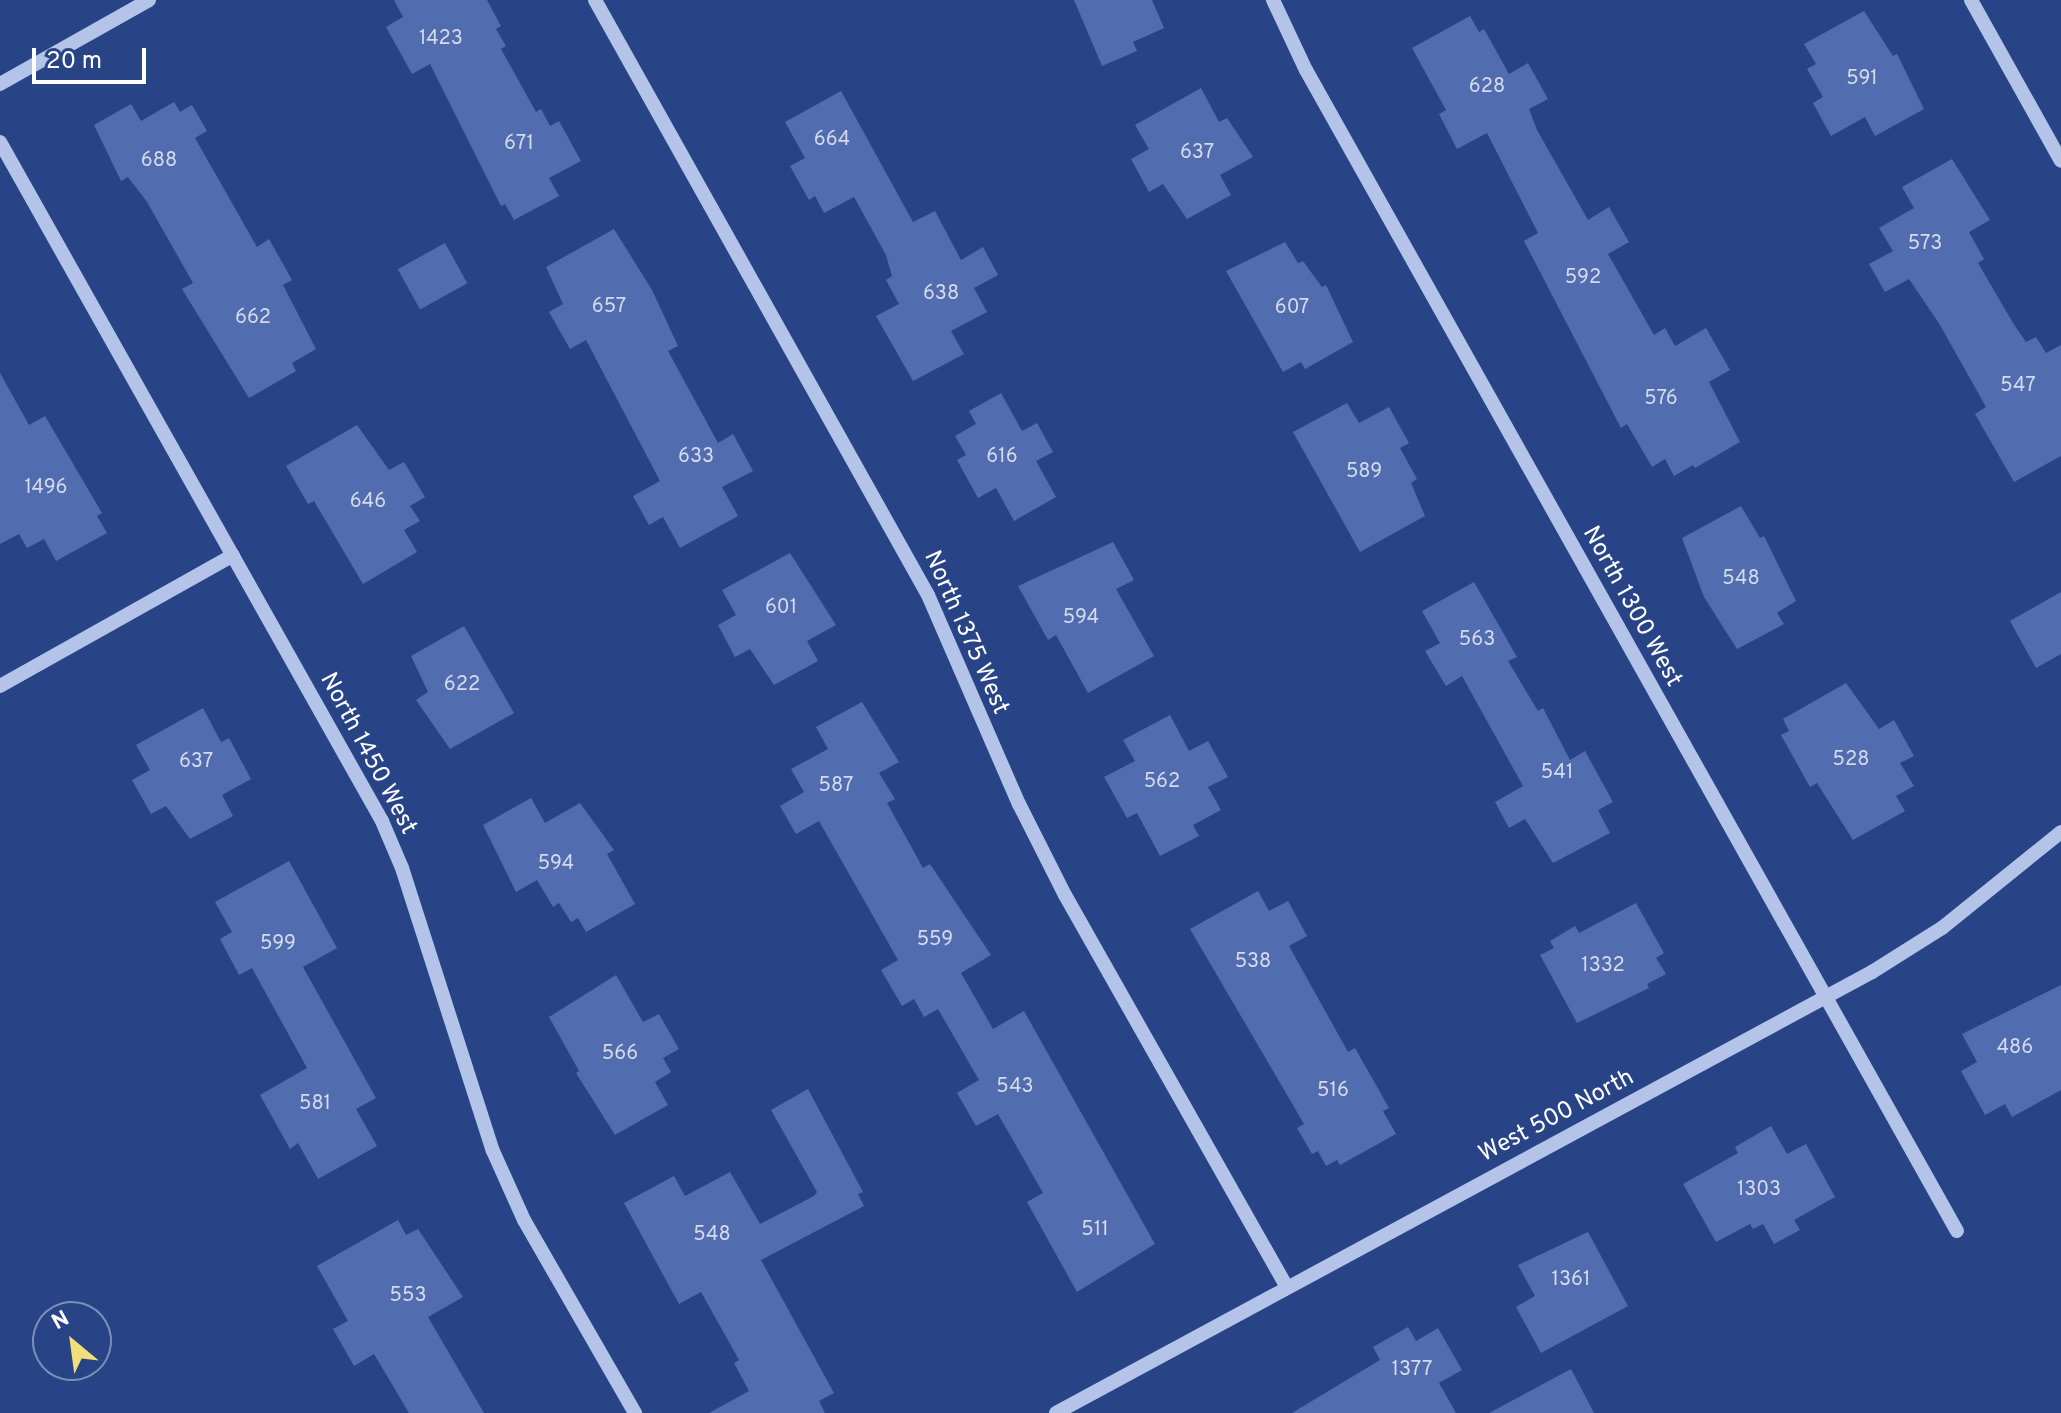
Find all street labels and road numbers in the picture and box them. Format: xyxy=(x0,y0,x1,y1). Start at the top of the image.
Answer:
street label: North 1300 West xyxy=(1575,521,1687,693)
street label: North 1375 West xyxy=(916,547,1014,719)
street label: North 1450 West xyxy=(312,668,422,840)
street label: West 500 North xyxy=(1475,1064,1639,1170)

